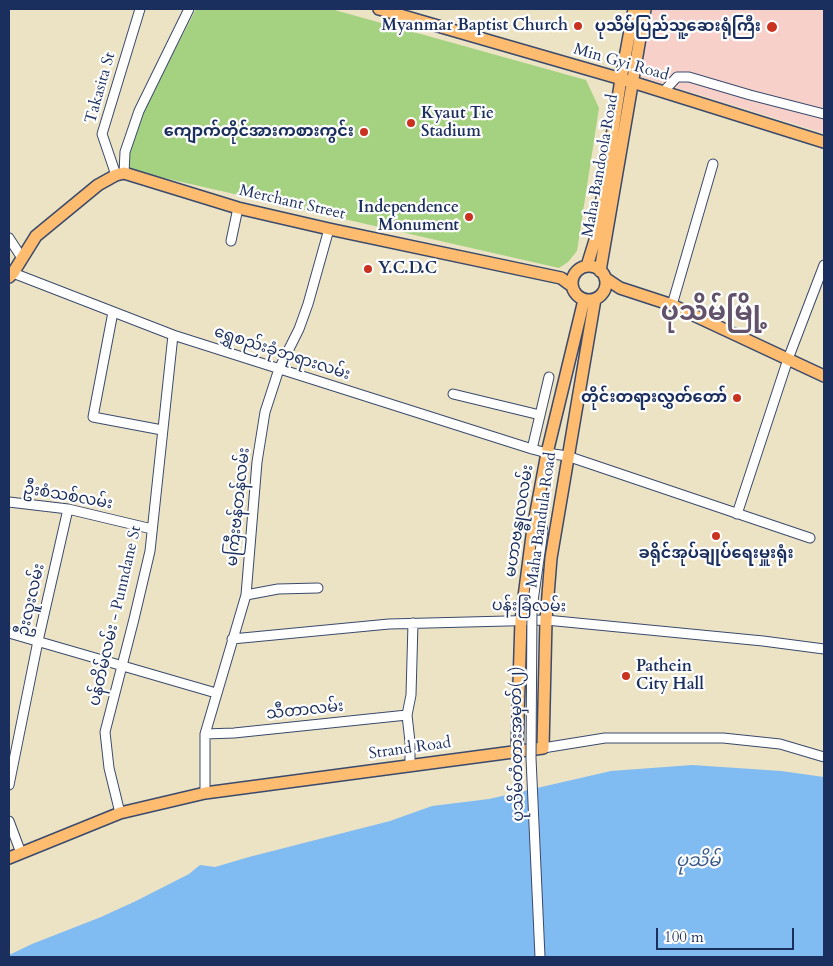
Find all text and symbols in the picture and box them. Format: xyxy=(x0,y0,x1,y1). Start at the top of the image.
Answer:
place label: Myanmar Baptist Church xyxy=(381,16,568,36)
place label: ပုသိမ်ပြည်သူ့ဆေးရုံကြီး xyxy=(595,17,761,37)
marker: Myanmar Baptist Church xyxy=(572,20,584,32)
marker: ပုသိမ်ပြည်သူ့ဆေးရုံကြီး xyxy=(765,20,779,34)
street label: Min Gyi Road xyxy=(571,40,671,86)
street label: Takasita St xyxy=(82,50,120,126)
street label: Maha Bandoola Road xyxy=(579,93,623,239)
place label: Kyaut Tie Stadium xyxy=(421,104,494,142)
marker: Kyaut Tie Stadium xyxy=(405,117,417,129)
place label: ကျောက်တိုင်အားကစားကွင်း xyxy=(164,122,354,142)
marker: ကျောက်တိုင်အားကစားကွင်း xyxy=(358,126,370,138)
street label: Merchant Street xyxy=(237,181,347,225)
place label: Independence Monument xyxy=(358,198,459,236)
marker: Independence Monument xyxy=(463,211,475,223)
place label: Y.C.D.C xyxy=(378,259,437,279)
marker: Y.C.D.C xyxy=(362,263,374,275)
district label: ပုသိမ်မြို့ xyxy=(661,298,767,330)
street label: ရွှေစည်းခုံဘုရားလမ်း xyxy=(212,323,352,385)
place label: တိုင်းတရားလွှတ်တော် xyxy=(581,388,727,408)
marker: တိုင်းတရားလွှတ်တော် xyxy=(731,392,743,404)
street label: မကြီးဗန်တန်လမ်း xyxy=(223,447,255,567)
street label: Maha Bandula Road xyxy=(523,451,561,589)
street label: မဟာဗန္ဓုလလမ်း xyxy=(502,463,538,579)
street label: ဦးစံသစ်လမ်း xyxy=(22,480,114,514)
street label: ပန်တိမ်လမ်း - Punndane St xyxy=(86,524,146,708)
marker: ခရိုင်အုပ်ချုပ်ရေးမှူးရုံး xyxy=(710,530,722,542)
place label: ခရိုင်အုပ်ချုပ်ရေးမှူးရုံး xyxy=(638,544,794,564)
street label: ဦးလူးလမ်း xyxy=(14,562,50,638)
street label: ပန်းခြံလမ်း xyxy=(492,597,566,617)
place label: Pathein City Hall xyxy=(636,657,704,695)
street label: ပုသိမ်တံတားအမှတ်(၂) xyxy=(507,666,529,822)
marker: Pathein City Hall xyxy=(620,670,632,682)
street label: သီတာလမ်း xyxy=(265,697,345,725)
street label: Strand Road xyxy=(368,734,452,764)
water label: ပုသိမ် xyxy=(676,851,720,873)
scale bar xyxy=(658,918,796,950)
text: 100 m xyxy=(664,927,704,947)

